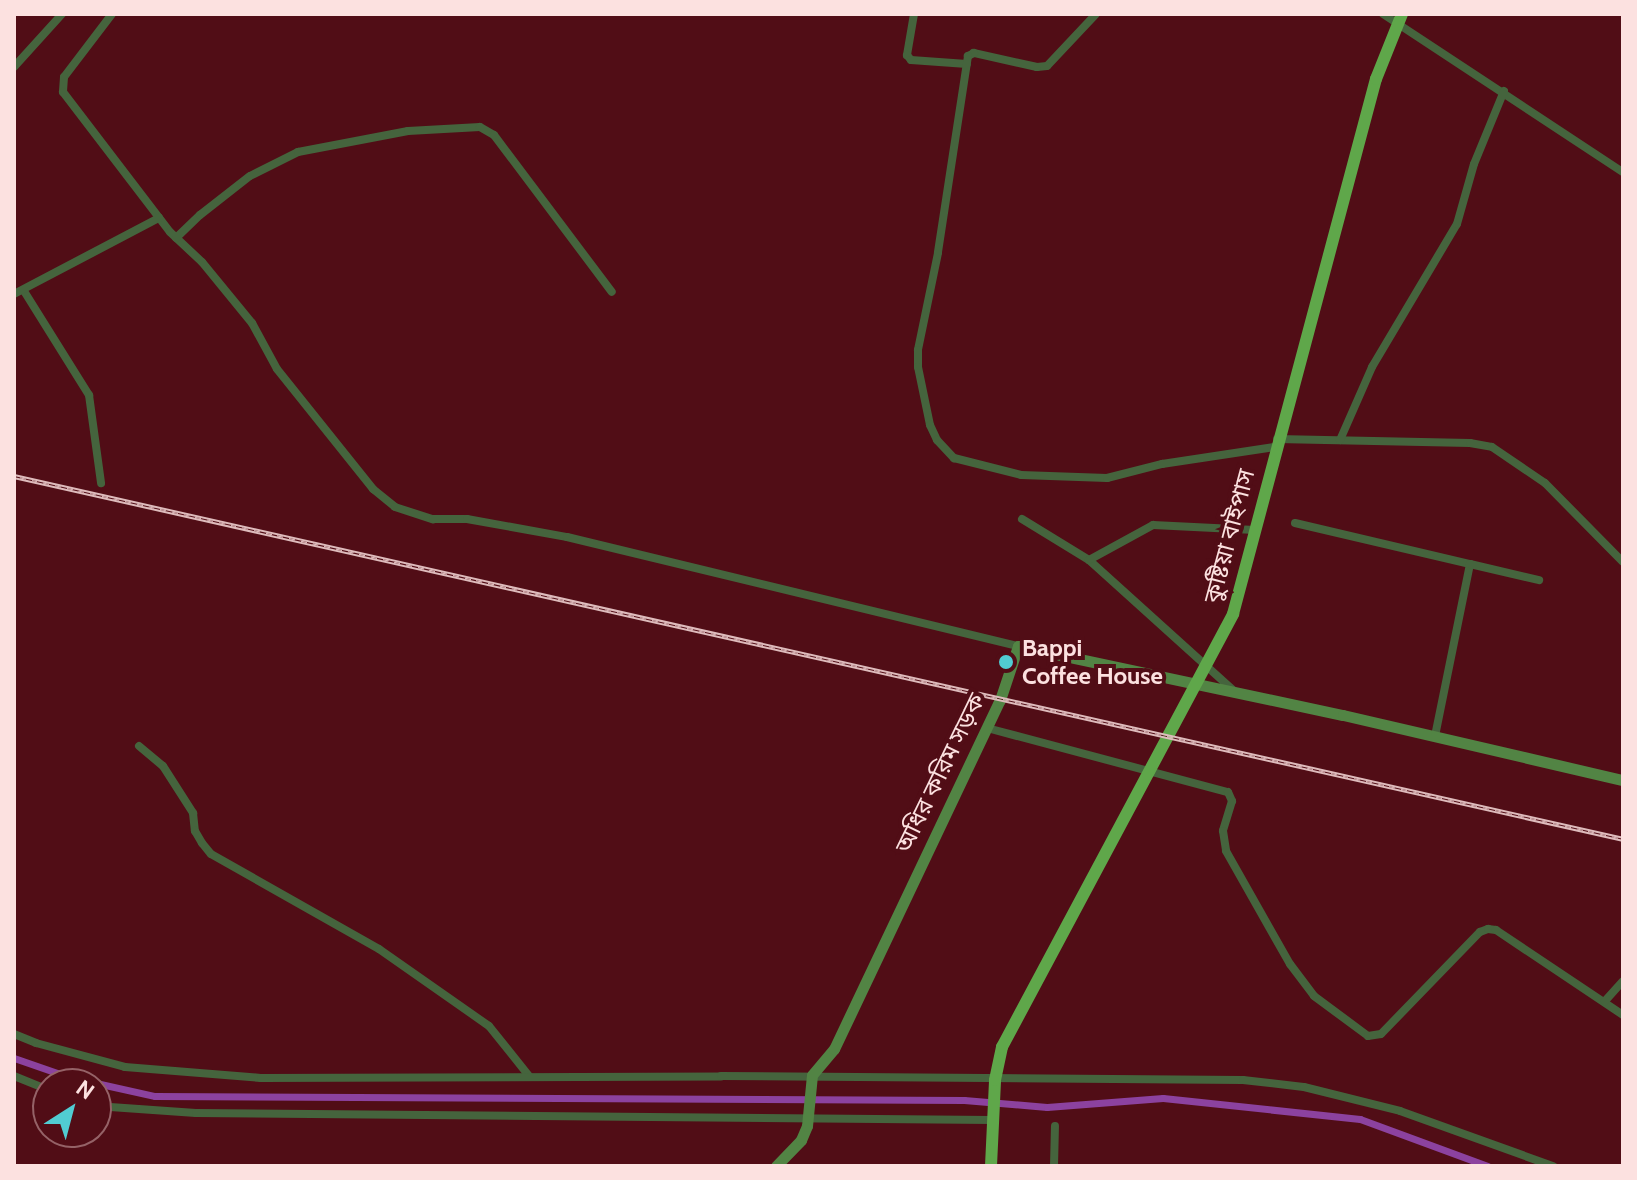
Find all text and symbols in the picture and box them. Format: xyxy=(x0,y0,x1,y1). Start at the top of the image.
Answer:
street label: কুষ্টিয়া বাইপাস xyxy=(1197,466,1261,606)
place label: Bappi Coffee House xyxy=(1022,634,1163,690)
marker: Bappi Coffee House xyxy=(997,653,1015,671)
street label: অধির করিম সড়ক xyxy=(889,689,991,857)
north arrow xyxy=(32,1068,112,1148)
text: N xyxy=(71,1074,99,1105)

